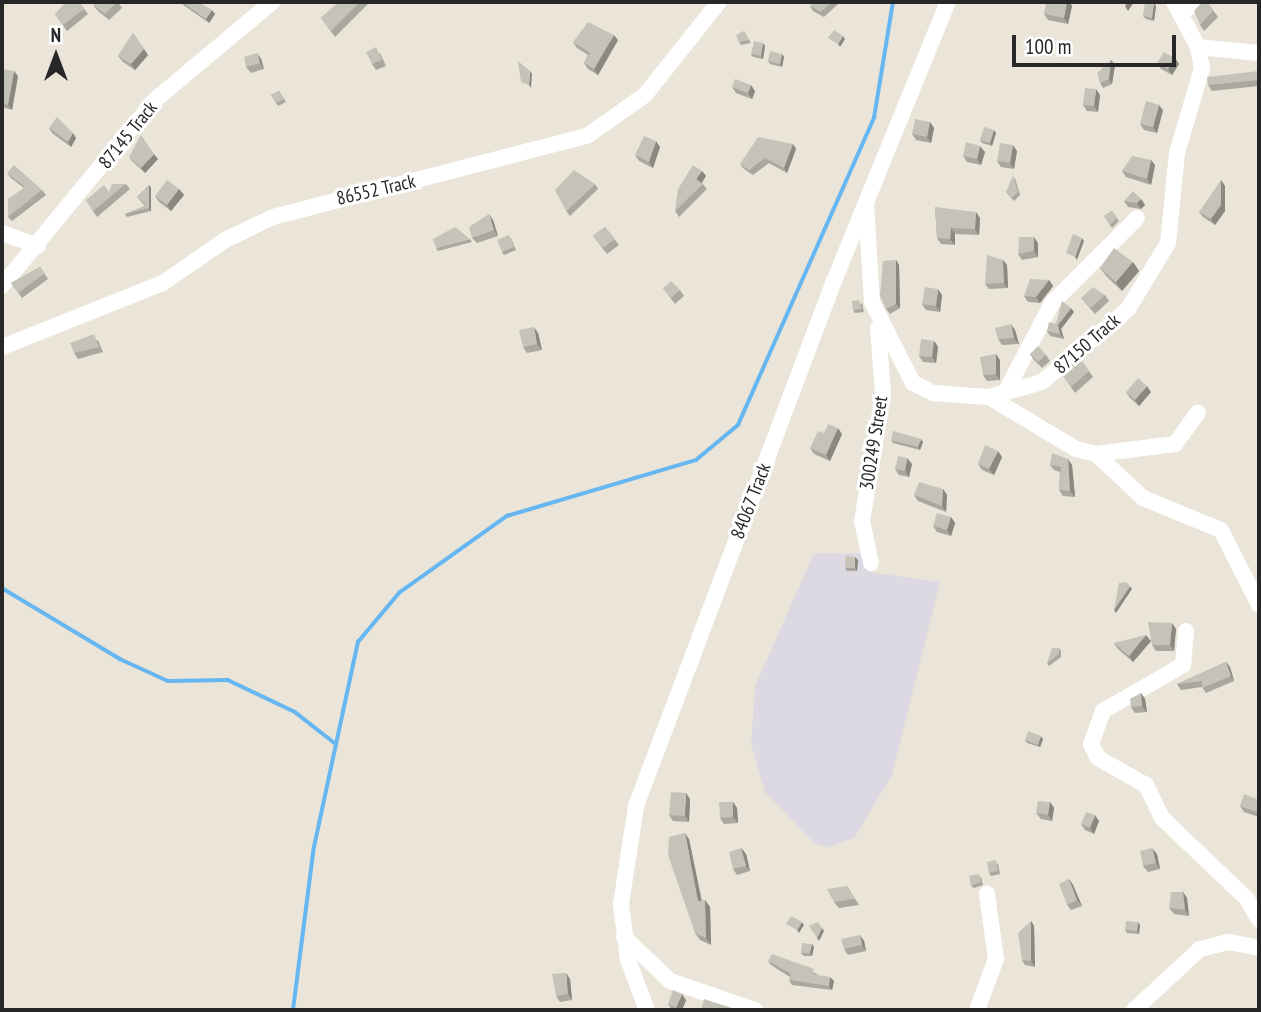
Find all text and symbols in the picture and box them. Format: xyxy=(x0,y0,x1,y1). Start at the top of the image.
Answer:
north arrow xyxy=(21,21,91,91)
scale bar xyxy=(1016,21,1180,65)
text: N xyxy=(51,23,61,47)
text: 100 m xyxy=(1025,33,1071,60)
street label: 87145 Track xyxy=(94,97,162,173)
street label: 86552 Track xyxy=(334,170,418,210)
street label: 87150 Track xyxy=(1049,309,1125,379)
street label: 300249 Street xyxy=(855,394,893,492)
street label: 84067 Track xyxy=(726,459,776,543)

